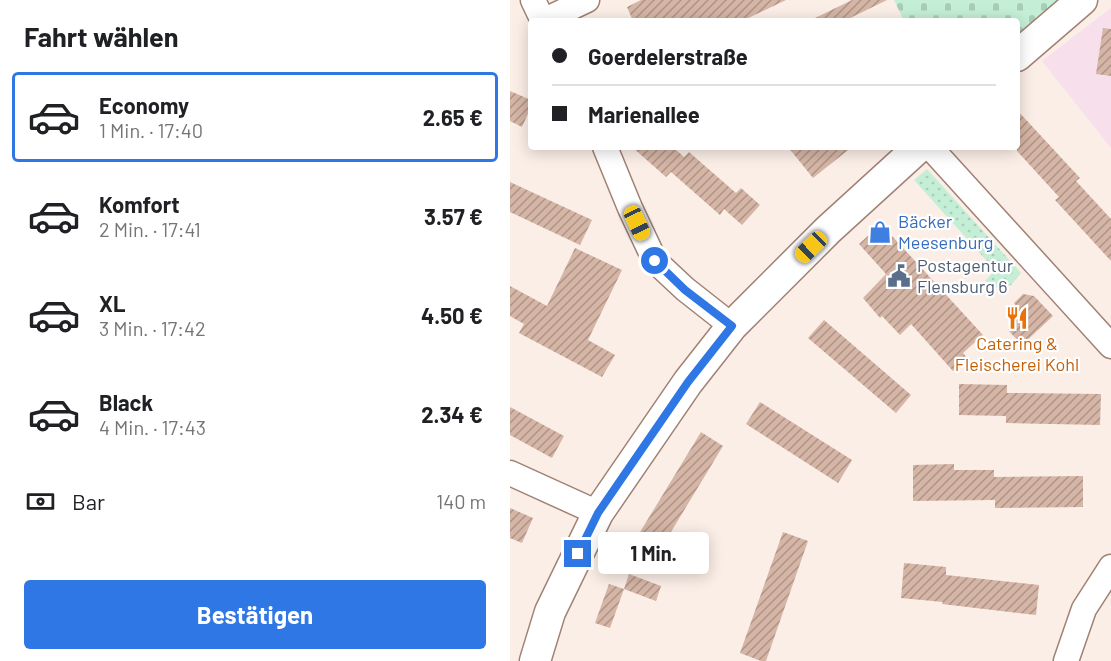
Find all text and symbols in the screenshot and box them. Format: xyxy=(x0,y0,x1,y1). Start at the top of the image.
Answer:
text: Fahrt wählen xyxy=(24,20,179,52)
text: Goerdelerstraße xyxy=(588,43,748,69)
icon: car xyxy=(27,90,81,144)
text: Economy xyxy=(99,92,189,118)
text: Marienallee xyxy=(588,101,700,127)
text: 2.65 € xyxy=(423,104,483,130)
text: 1 Min. · 17:40 xyxy=(99,118,203,142)
icon: car xyxy=(27,189,81,243)
text: Komfort xyxy=(99,191,180,217)
text: 3.57 € xyxy=(424,203,483,229)
car xyxy=(621,203,653,243)
place label: Bäcker Meesenburg xyxy=(898,210,993,253)
text: 2 Min. · 17:41 xyxy=(99,217,201,241)
shop icon: Bäcker Meesenburg xyxy=(867,219,893,245)
car xyxy=(792,228,830,266)
route start xyxy=(641,247,668,274)
place label: Postagentur Flensburg 6 xyxy=(917,254,1014,297)
public building icon: Postagentur Flensburg 6 xyxy=(886,263,912,289)
icon: car xyxy=(27,288,81,342)
text: XL xyxy=(99,290,125,316)
text: 4.50 € xyxy=(421,302,483,328)
restaurant icon: Catering & Fleischerei Kohl xyxy=(1004,305,1030,331)
text: 3 Min. · 17:42 xyxy=(99,316,206,340)
place label: Catering & Fleischerei Kohl xyxy=(955,332,1079,375)
icon: car xyxy=(27,387,81,441)
text: Black xyxy=(99,389,153,415)
text: 2.34 € xyxy=(421,401,483,427)
text: 4 Min. · 17:43 xyxy=(99,415,206,439)
icon: cash xyxy=(24,485,57,518)
text: Bar xyxy=(72,488,105,514)
text: 140 m xyxy=(436,489,486,513)
callout: 1 Min. xyxy=(599,533,710,575)
route end xyxy=(564,540,591,567)
text: 1 Min. xyxy=(630,541,677,565)
button: Bestätigen xyxy=(24,580,486,649)

